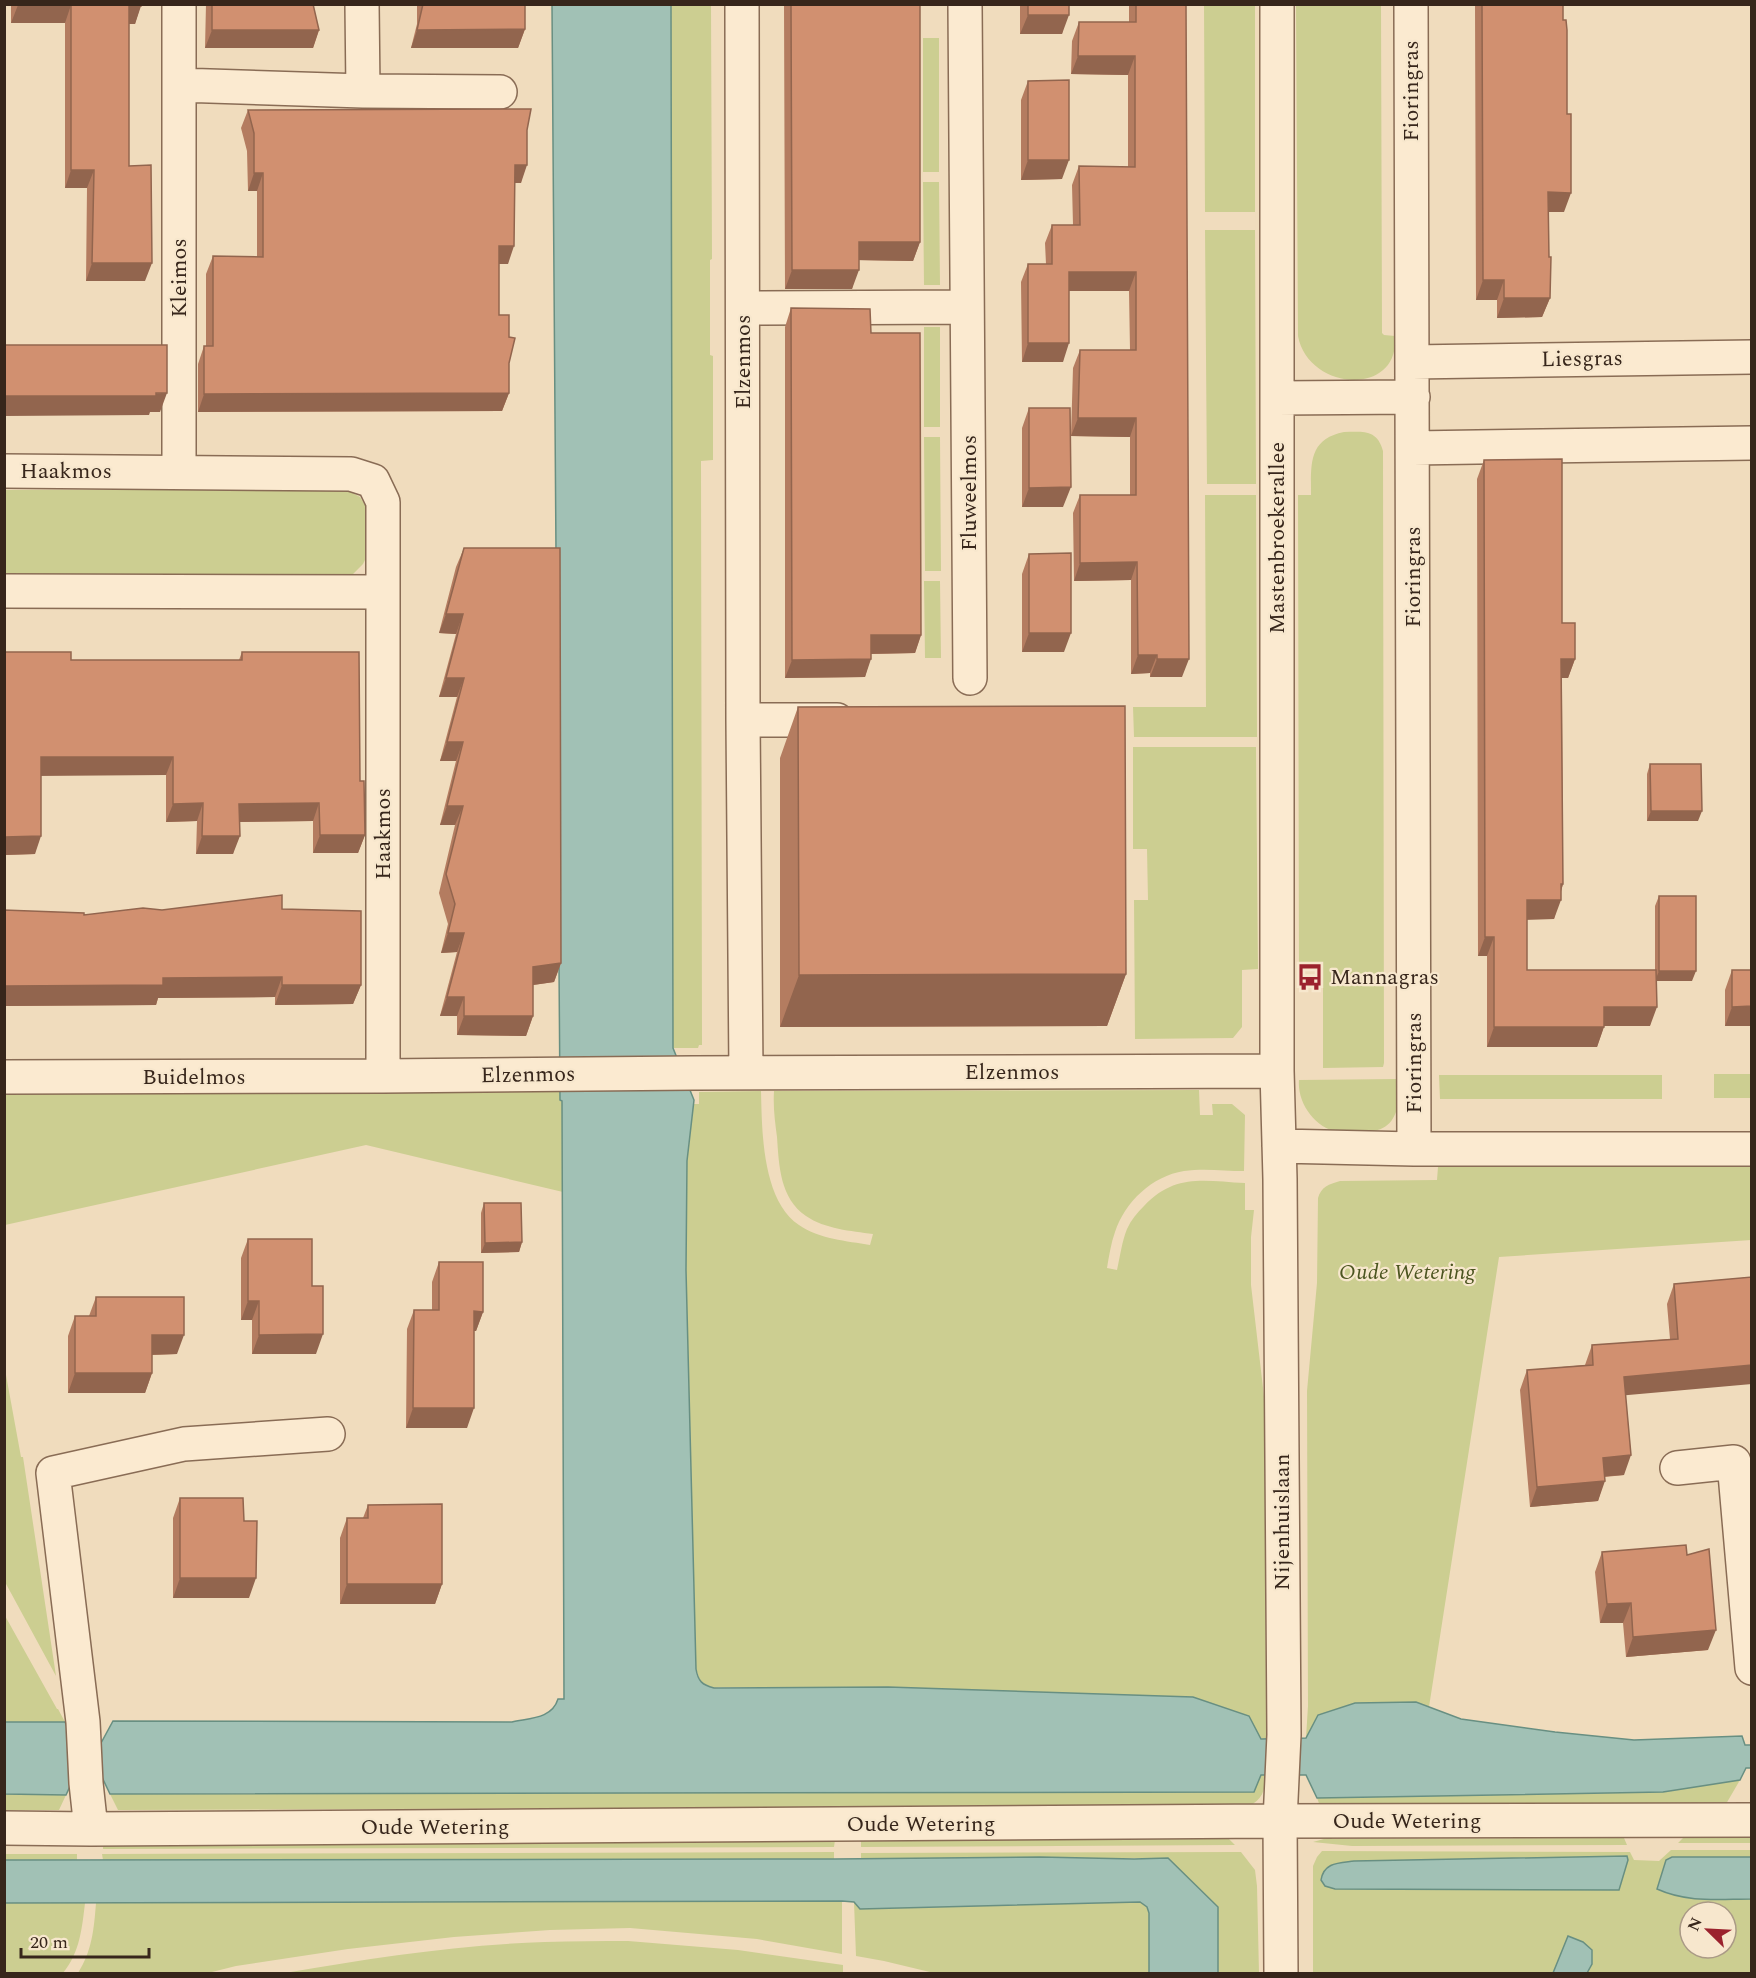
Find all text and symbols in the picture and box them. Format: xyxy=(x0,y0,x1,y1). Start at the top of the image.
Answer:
street label: Fioringras xyxy=(1395,40,1428,142)
street label: Kleimos xyxy=(163,238,196,318)
street label: Elzenmos xyxy=(727,315,760,409)
street label: Liesgras xyxy=(1541,342,1623,376)
street label: Fluweelmos xyxy=(953,435,986,551)
street label: Mastenbroekerallee xyxy=(1261,442,1294,634)
street label: Haakmos xyxy=(20,455,112,488)
street label: Fioringras xyxy=(1397,526,1430,628)
street label: Haakmos xyxy=(367,788,400,880)
place label: Mannagras xyxy=(1330,961,1439,994)
bus stop icon: Mannagras xyxy=(1295,962,1325,992)
street label: Fioringras xyxy=(1398,1012,1431,1114)
street label: Elzenmos xyxy=(965,1056,1059,1089)
street label: Elzenmos xyxy=(480,1058,576,1092)
street label: Buidelmos xyxy=(142,1061,246,1094)
park label: Oude Wetering xyxy=(1339,1256,1476,1289)
street label: Nijenhuislaan xyxy=(1266,1453,1299,1591)
street label: Oude Wetering xyxy=(1332,1805,1482,1838)
street label: Oude Wetering xyxy=(846,1808,996,1841)
street label: Oude Wetering xyxy=(360,1811,510,1844)
north arrow xyxy=(1678,1900,1738,1960)
text: N xyxy=(1682,1913,1709,1935)
scale bar xyxy=(21,1921,148,1959)
text: 20 m xyxy=(30,1929,68,1956)

